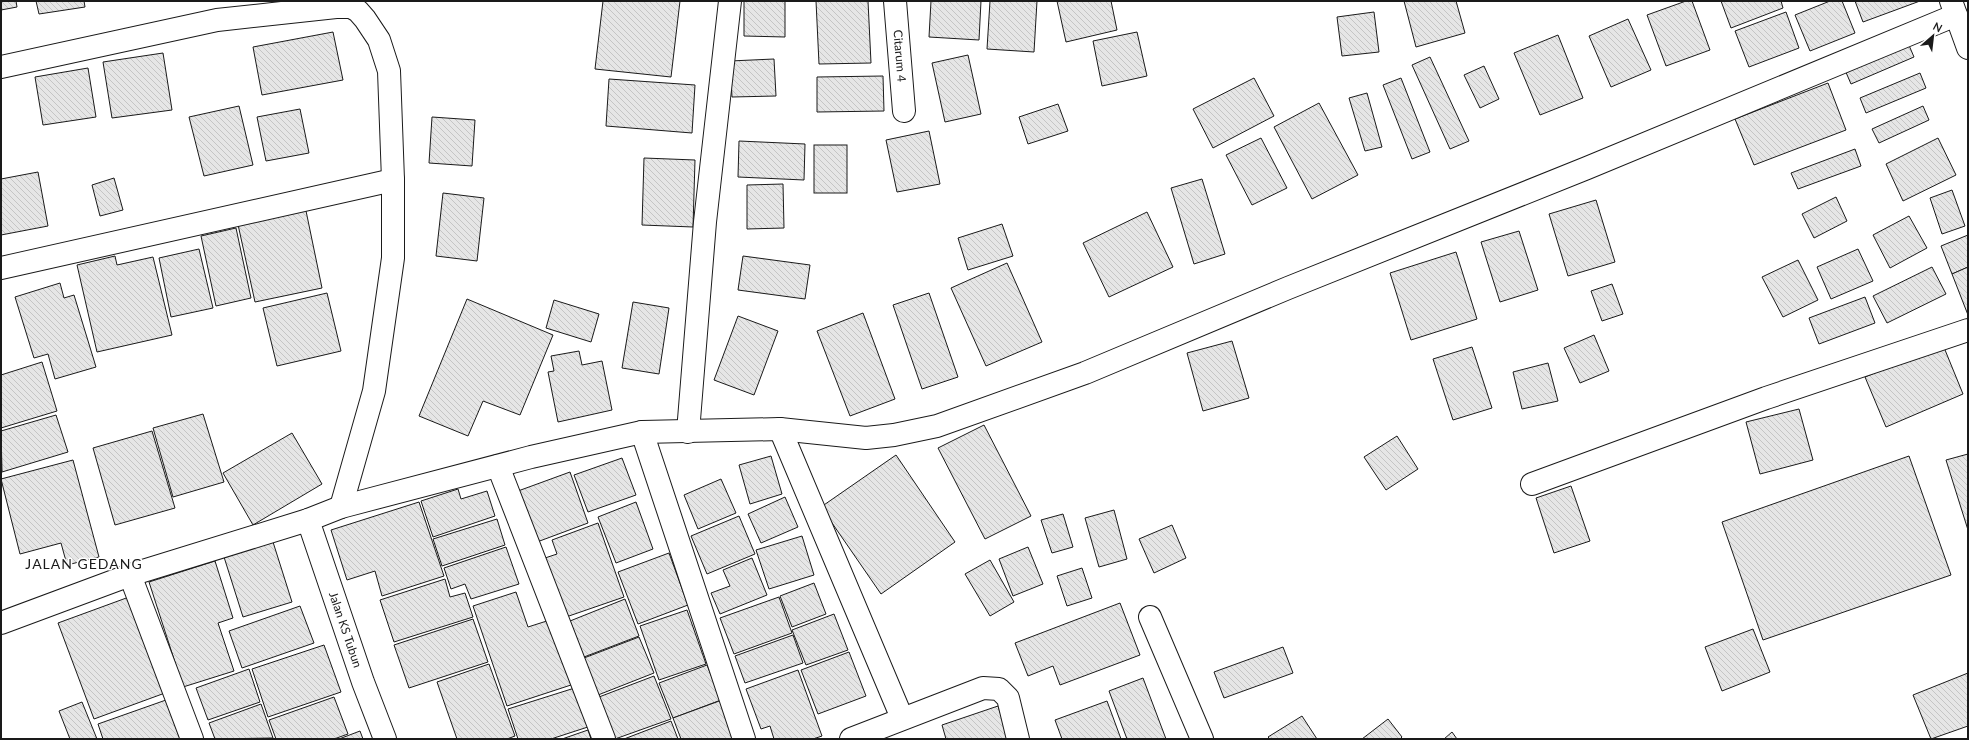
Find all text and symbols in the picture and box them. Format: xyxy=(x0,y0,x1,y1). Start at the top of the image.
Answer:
north arrow xyxy=(1913,16,1953,56)
text: N xyxy=(1931,19,1945,34)
street label: Citarum 4 xyxy=(890,29,910,82)
district label: JALAN GEDANG xyxy=(25,555,143,572)
street label: Jalan KS Tubun xyxy=(326,590,366,670)

